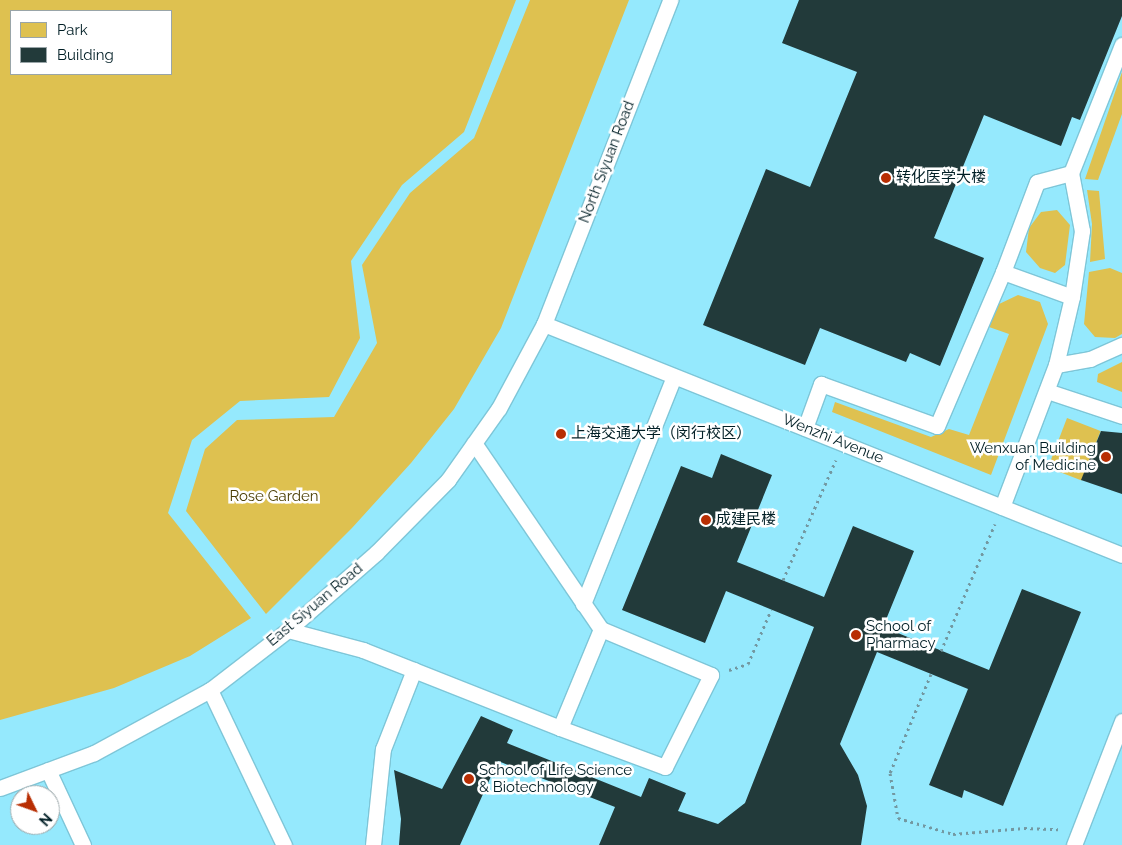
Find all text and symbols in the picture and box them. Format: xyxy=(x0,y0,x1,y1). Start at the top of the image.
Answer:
legend xyxy=(10,10,172,75)
text: Park xyxy=(57,21,88,39)
text: Building xyxy=(57,46,114,64)
street label: North Siyuan Road xyxy=(575,98,639,226)
place label: 转化医学大楼 xyxy=(896,169,986,187)
marker: 转化医学大楼 xyxy=(880,172,892,184)
street label: Wenzhi Avenue xyxy=(780,410,886,468)
place label: 上海交通大学（闵行校区） xyxy=(571,425,751,443)
marker: 上海交通大学（闵行校区） xyxy=(555,428,567,440)
place label: Wenxuan Building of Medicine xyxy=(970,439,1096,474)
marker: Wenxuan Building of Medicine xyxy=(1100,451,1112,463)
park label: Rose Garden xyxy=(229,488,319,506)
place label: 成建民楼 xyxy=(716,511,776,529)
marker: 成建民楼 xyxy=(700,514,712,526)
street label: East Siyuan Road xyxy=(263,560,367,650)
place label: School of Pharmacy xyxy=(866,617,936,652)
marker: School of Pharmacy xyxy=(850,629,862,641)
place label: School of Life Science & Biotechnology xyxy=(479,761,633,796)
marker: School of Life Science & Biotechnology xyxy=(463,773,475,785)
north arrow xyxy=(10,785,60,835)
text: N xyxy=(36,810,55,829)

